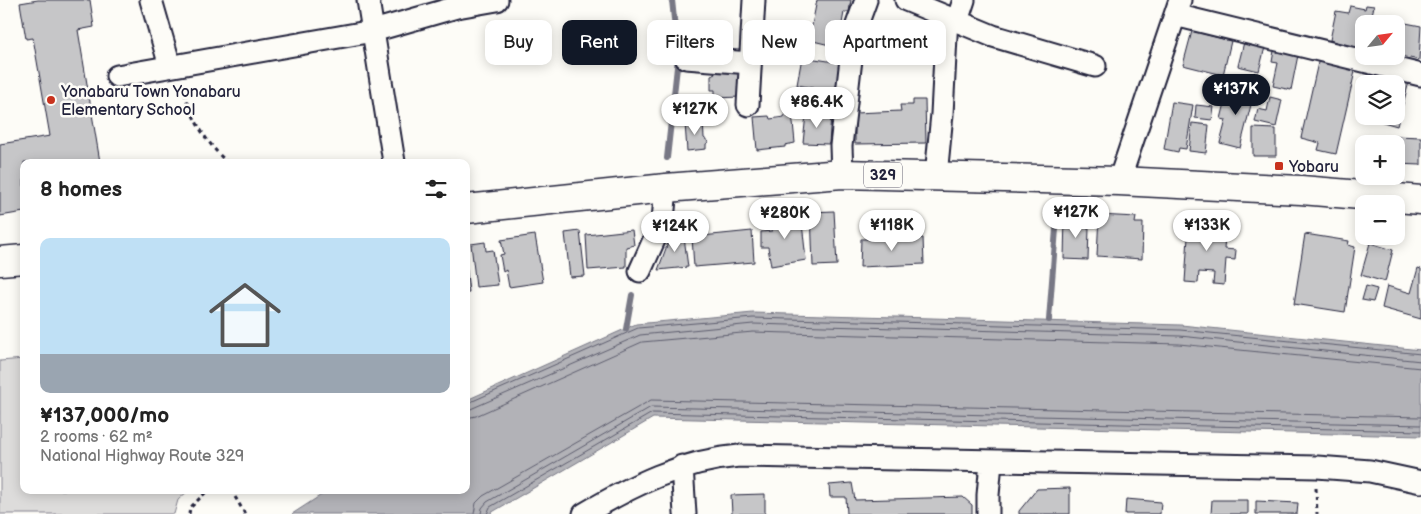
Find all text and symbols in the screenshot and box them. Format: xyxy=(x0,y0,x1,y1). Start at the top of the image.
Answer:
north arrow xyxy=(1355,15,1405,65)
map controls xyxy=(1355,15,1405,245)
chip: Buy xyxy=(485,20,552,65)
chip: Rent xyxy=(562,20,637,65)
chip: Filters xyxy=(647,20,733,65)
chip: New xyxy=(743,20,815,65)
chip: Apartment xyxy=(825,20,946,65)
pin: ¥137K xyxy=(1201,74,1271,116)
button: layers xyxy=(1355,75,1405,125)
text: ¥137K xyxy=(1213,80,1259,99)
place label: Yonabaru Town Yonabaru Elementary School xyxy=(60,83,241,120)
pin: ¥86.4K xyxy=(776,86,858,129)
text: ¥86.4K xyxy=(791,93,843,112)
marker: Yonabaru Town Yonabaru Elementary School xyxy=(45,94,57,106)
pin: ¥127K xyxy=(660,94,730,136)
text: ¥127K xyxy=(672,100,718,119)
button: + xyxy=(1355,135,1405,185)
place label: Yobaru xyxy=(1288,158,1339,177)
marker: Yobaru xyxy=(1273,160,1285,172)
road number: 329 xyxy=(864,162,902,188)
icon: filters xyxy=(422,175,450,203)
text: 8 homes xyxy=(40,177,122,202)
button: − xyxy=(1355,195,1405,245)
pin: ¥127K xyxy=(1041,196,1111,239)
pin: ¥280K xyxy=(750,198,820,240)
text: ¥127K xyxy=(1053,203,1099,222)
text: ¥280K xyxy=(760,204,810,223)
pin: ¥124K xyxy=(640,210,710,253)
pin: ¥118K xyxy=(857,210,927,252)
pin: ¥133K xyxy=(1172,210,1242,252)
text: ¥118K xyxy=(870,216,914,235)
text: ¥133K xyxy=(1184,216,1230,235)
text: ¥124K xyxy=(652,217,698,236)
icon: home xyxy=(200,270,290,360)
text: ¥137,000/mo xyxy=(40,403,169,428)
text: 2 rooms · 62 m² xyxy=(40,428,153,447)
text: National Highway Route 329 xyxy=(40,447,244,466)

